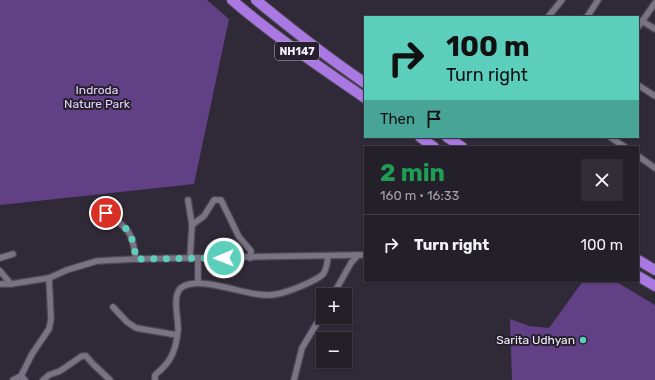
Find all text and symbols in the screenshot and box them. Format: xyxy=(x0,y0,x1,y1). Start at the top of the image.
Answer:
text: 100 m xyxy=(446,30,530,63)
icon: right xyxy=(380,32,432,84)
road number: NH147 xyxy=(275,42,319,60)
text: Turn right xyxy=(446,64,528,86)
park label: Indroda Nature Park xyxy=(64,83,131,111)
icon: arrive xyxy=(423,108,445,130)
text: Then xyxy=(380,110,415,128)
text: 2 min xyxy=(380,159,445,187)
button: close xyxy=(581,159,623,201)
text: 160 m · 16:33 xyxy=(380,188,459,203)
pin xyxy=(89,196,123,230)
icon: arrive xyxy=(95,202,117,224)
icon: right xyxy=(380,234,402,256)
text: Turn right xyxy=(414,236,489,254)
text: 100 m xyxy=(581,236,623,254)
position arrow xyxy=(203,237,245,279)
map controls xyxy=(316,288,352,368)
button: + xyxy=(316,288,352,324)
button: − xyxy=(316,332,352,368)
place label: Sarita Udhyan xyxy=(496,333,575,347)
marker: Sarita Udhyan xyxy=(578,335,588,345)

